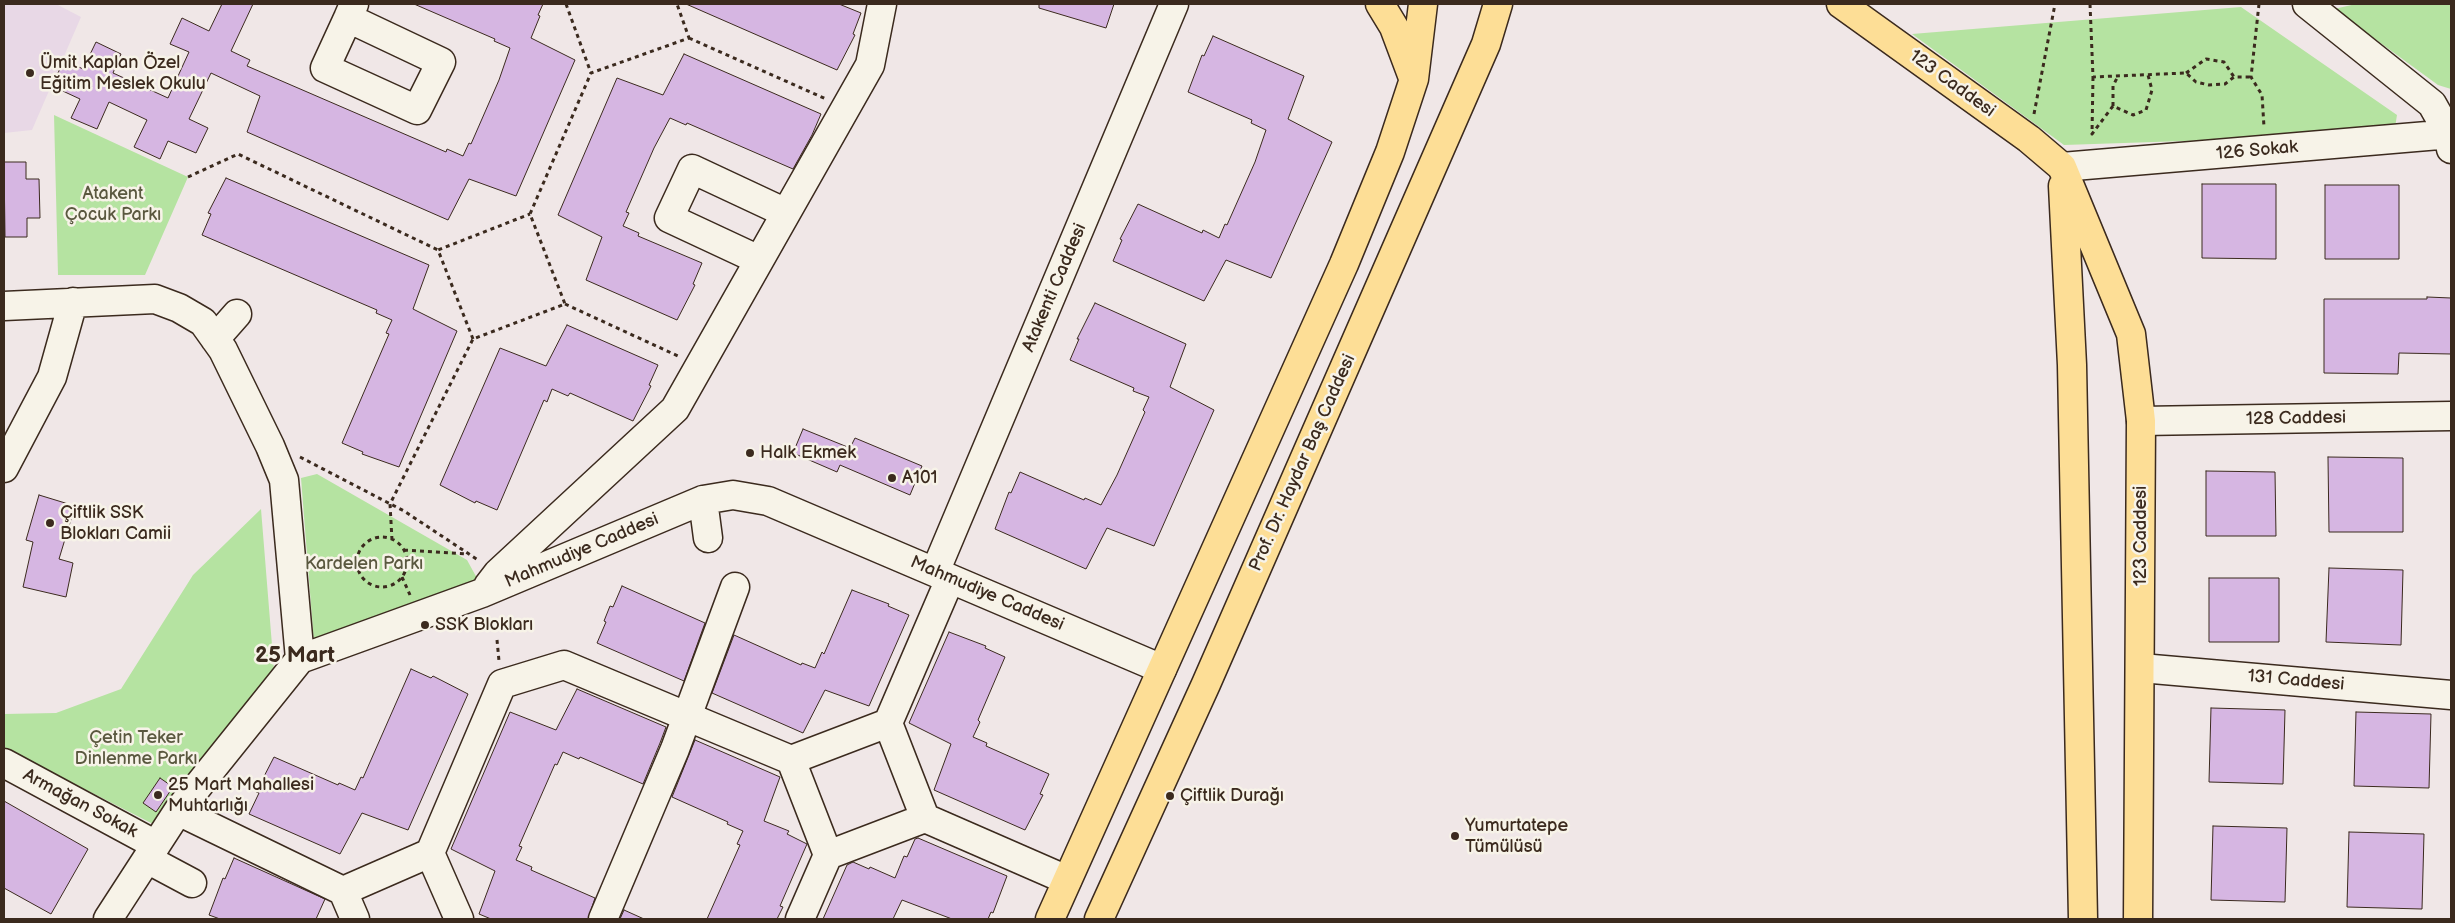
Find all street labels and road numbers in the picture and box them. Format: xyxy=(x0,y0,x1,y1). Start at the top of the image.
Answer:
street label: 123 Caddesi xyxy=(1905,46,1999,122)
street label: 126 Sokak xyxy=(2215,137,2299,165)
street label: Atakenti Caddesi xyxy=(1018,220,1092,356)
street label: Prof. Dr. Haydar Baş Caddesi xyxy=(1245,351,1361,575)
street label: 128 Caddesi xyxy=(2246,407,2346,431)
street label: 123 Caddesi xyxy=(2130,486,2152,586)
street label: Mahmudiye Caddesi xyxy=(502,509,662,593)
street label: Mahmudiye Caddesi xyxy=(907,552,1067,636)
street label: 131 Caddesi xyxy=(2247,666,2345,696)
street label: Armağan Sokak xyxy=(19,765,141,843)

